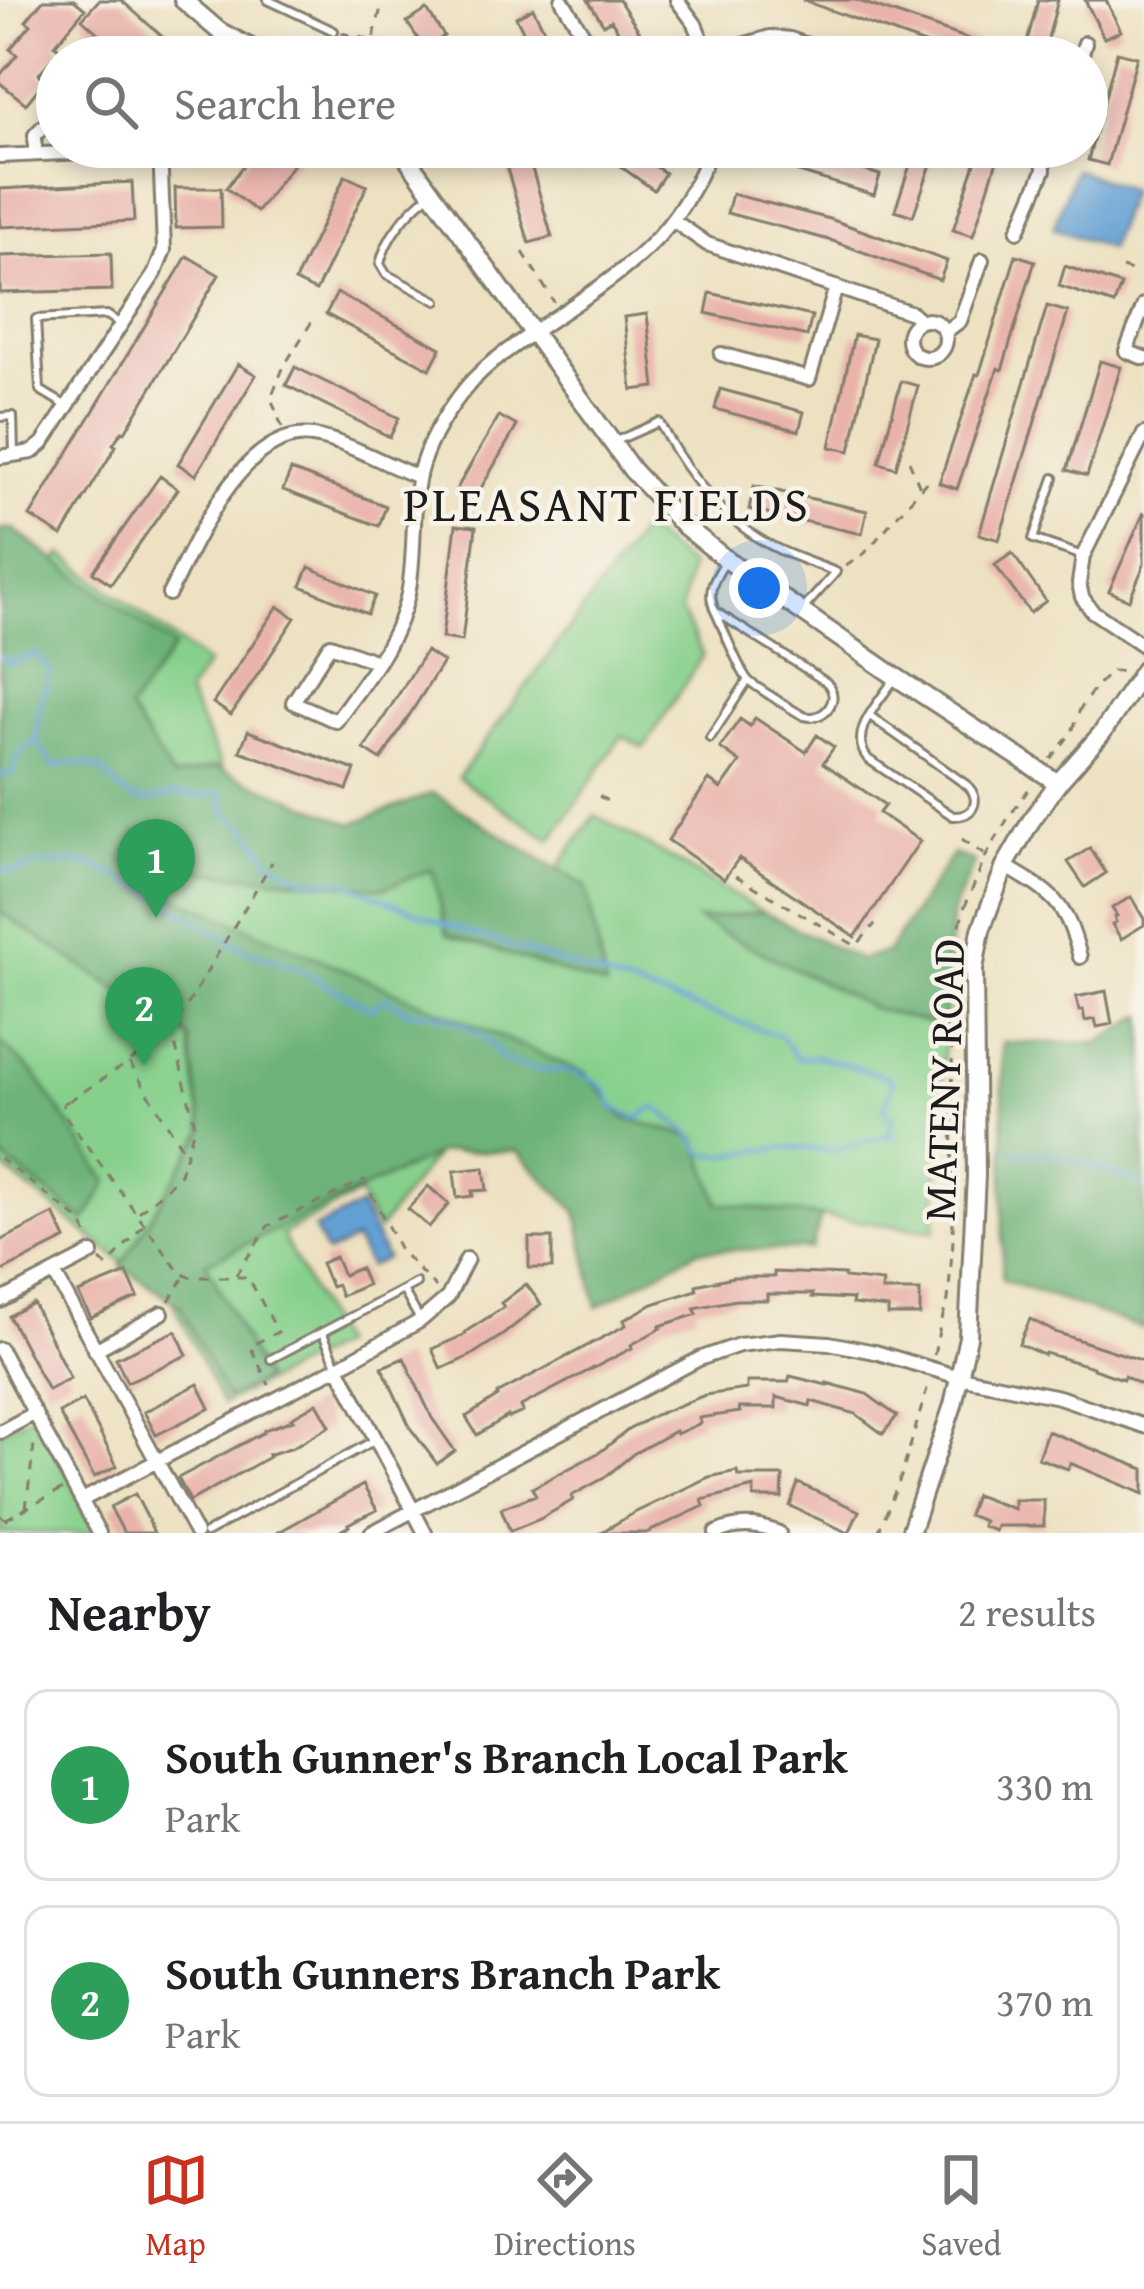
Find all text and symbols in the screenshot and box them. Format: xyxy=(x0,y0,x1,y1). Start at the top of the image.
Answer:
search box xyxy=(36,36,1108,168)
icon: search xyxy=(78,69,144,135)
text: Search here xyxy=(174,70,396,135)
district label: PLEASANT FIELDS xyxy=(403,468,811,539)
your location xyxy=(729,558,789,618)
pin: 1 xyxy=(117,819,195,918)
street label: MATENY ROAD xyxy=(906,937,980,1223)
pin: 2 xyxy=(105,967,183,1066)
text: Nearby xyxy=(48,1574,211,1649)
text: 2 results xyxy=(958,1583,1096,1640)
text: South Gunner's Branch Local Park xyxy=(165,1724,848,1789)
text: 1 xyxy=(80,1757,100,1814)
text: 330 m xyxy=(996,1757,1093,1814)
text: Park xyxy=(165,1789,240,1846)
text: South Gunners Branch Park xyxy=(165,1940,720,2005)
text: 2 xyxy=(80,1973,100,2030)
text: 370 m xyxy=(996,1973,1093,2030)
text: Park xyxy=(165,2005,240,2062)
tab: Map xyxy=(143,2147,209,2267)
tab: Directions xyxy=(494,2147,636,2267)
tab: Saved xyxy=(921,2147,1001,2267)

